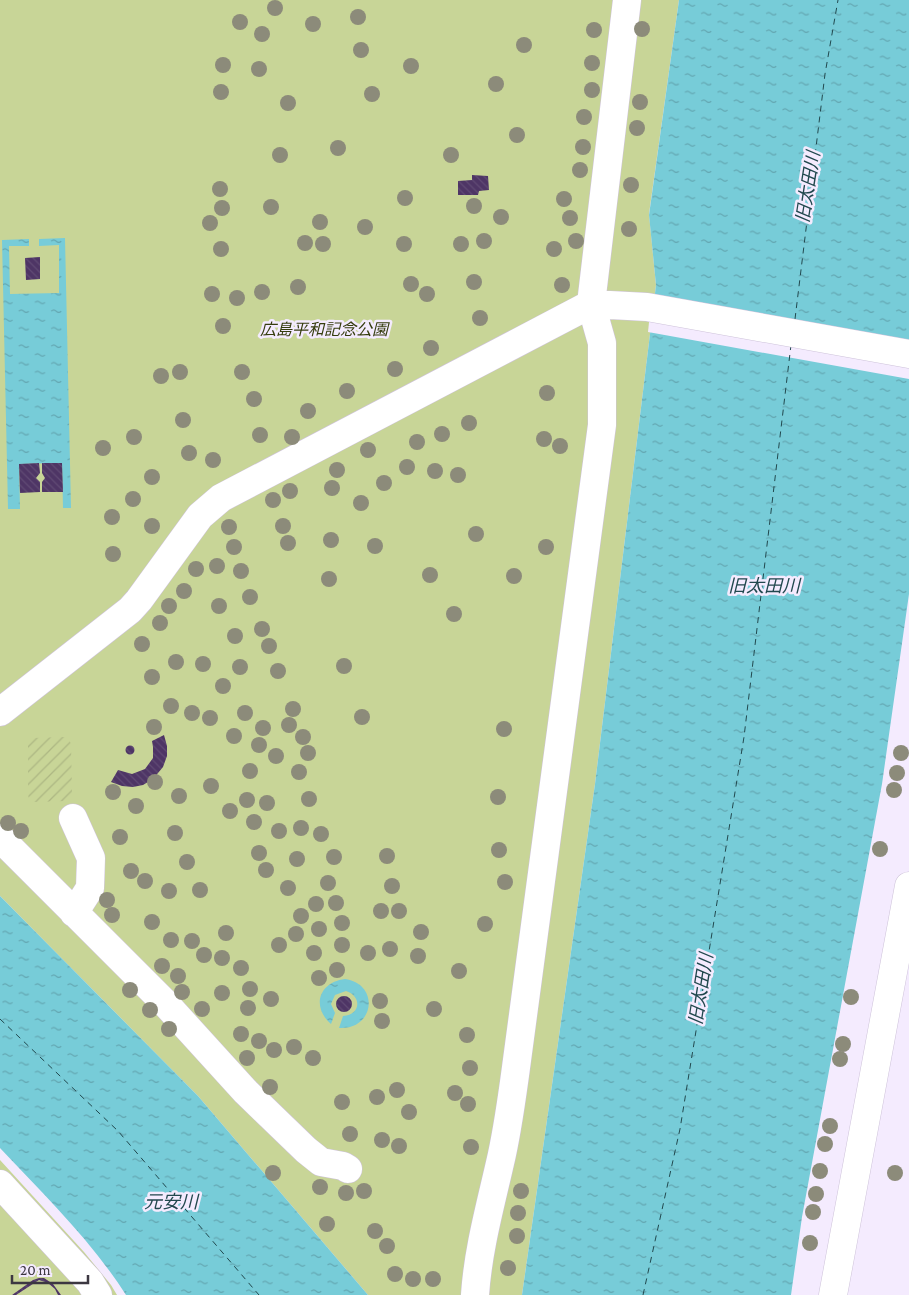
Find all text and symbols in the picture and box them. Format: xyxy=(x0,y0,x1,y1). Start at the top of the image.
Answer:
water label: 旧太田川 xyxy=(792,148,824,224)
park label: 広島平和記念公園 xyxy=(260,321,390,338)
water label: 旧太田川 xyxy=(728,576,802,596)
water label: 旧太田川 xyxy=(685,950,717,1026)
water label: 元安川 xyxy=(144,1192,200,1212)
scale bar xyxy=(12,1252,89,1284)
text: 20 m xyxy=(20,1262,51,1278)

